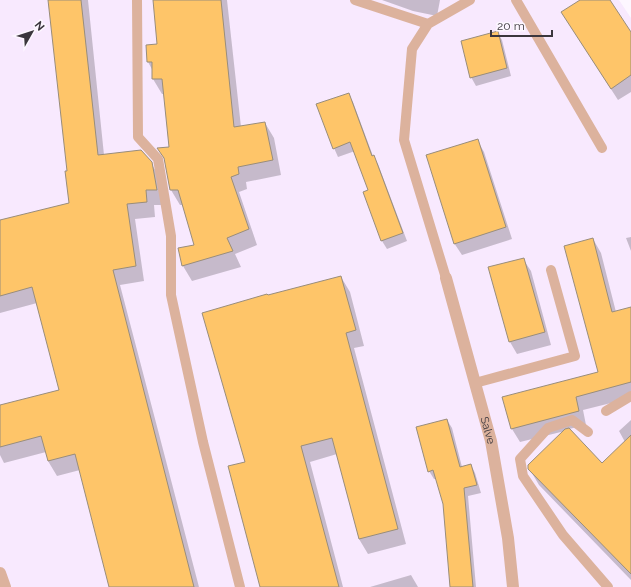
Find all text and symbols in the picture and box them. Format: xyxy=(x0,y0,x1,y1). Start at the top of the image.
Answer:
north arrow xyxy=(12,12,52,52)
scale bar xyxy=(491,12,552,38)
text: N xyxy=(32,19,47,33)
text: 20 m xyxy=(497,19,525,33)
street label: Salve xyxy=(478,415,498,446)

